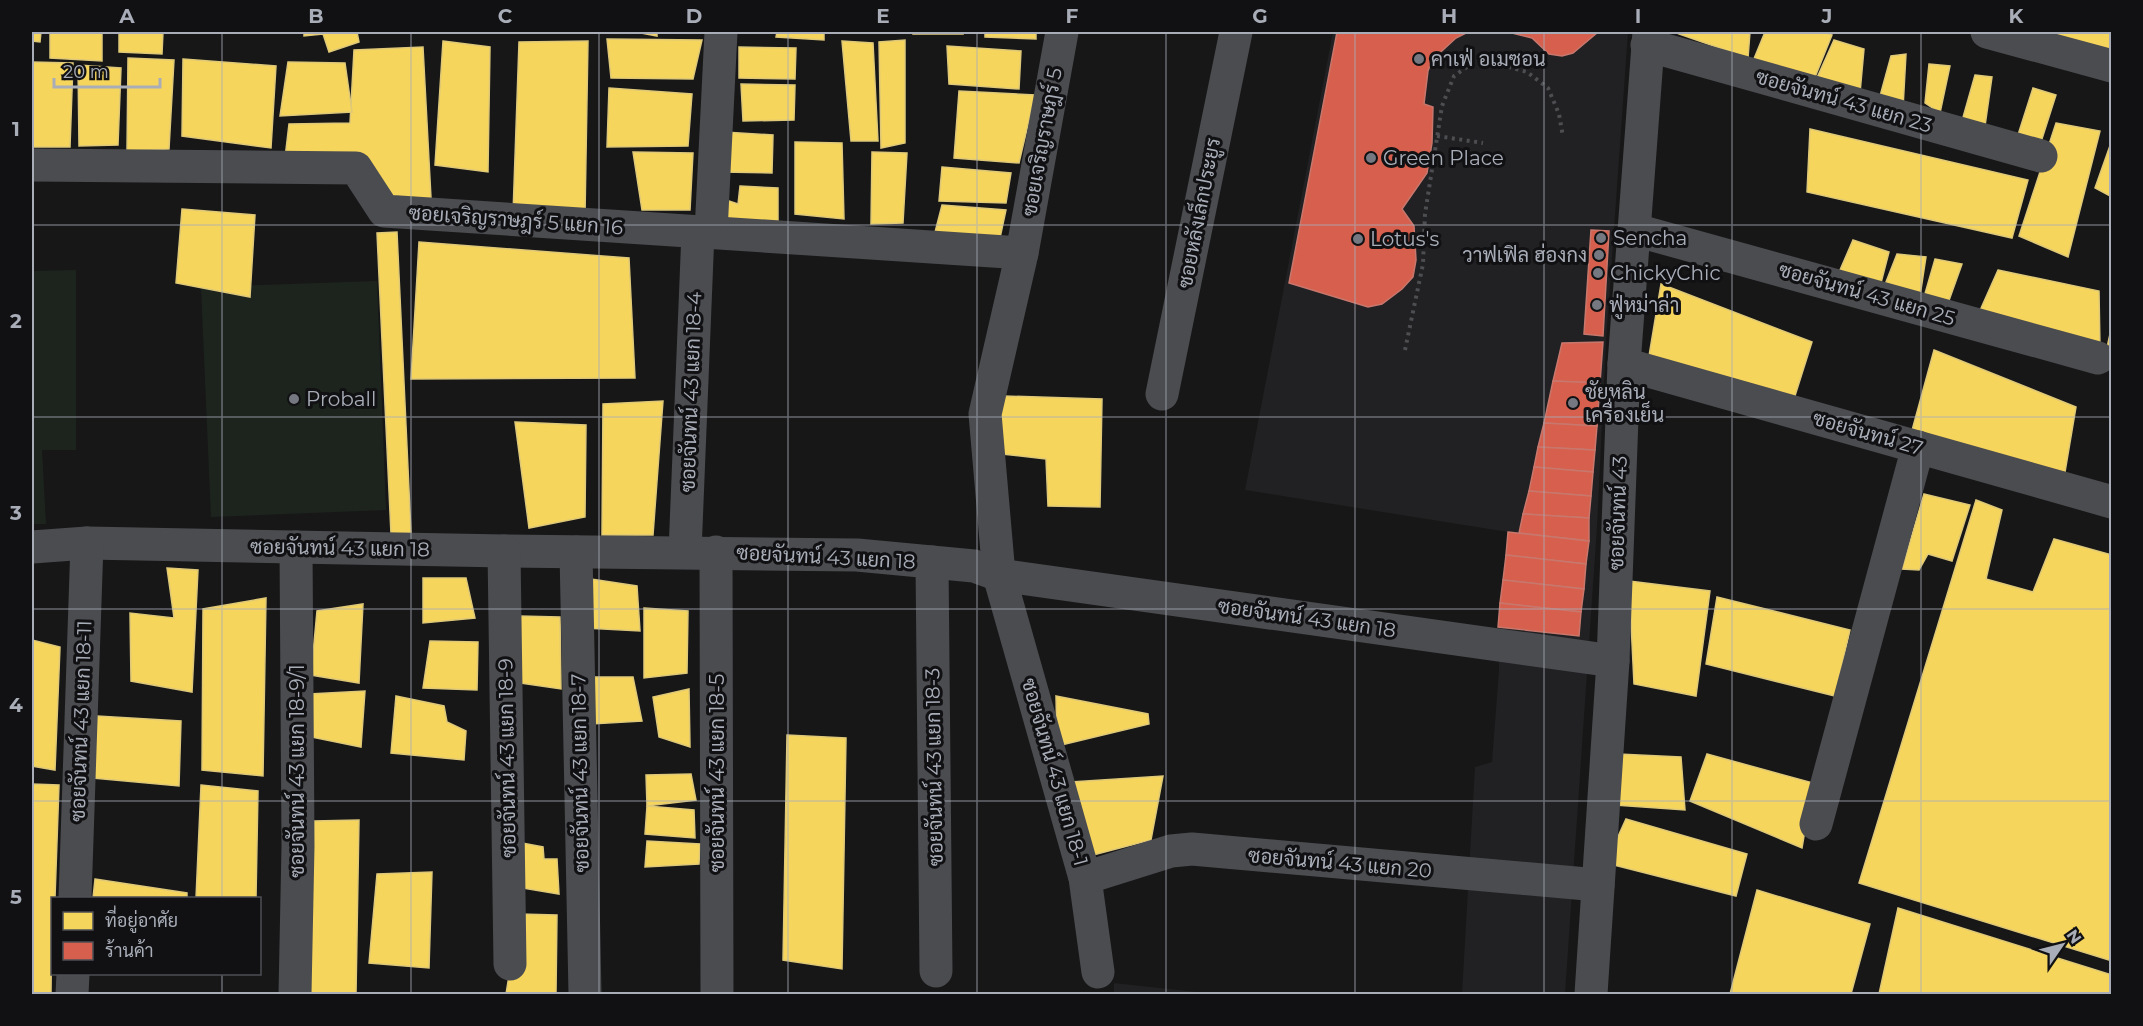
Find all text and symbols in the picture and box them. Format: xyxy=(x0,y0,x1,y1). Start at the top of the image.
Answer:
text: A xyxy=(118,4,135,28)
text: B xyxy=(308,4,324,28)
text: C xyxy=(498,4,513,28)
text: D xyxy=(686,4,702,28)
text: E xyxy=(876,4,890,28)
text: F xyxy=(1066,4,1079,28)
text: G xyxy=(1252,4,1268,28)
text: H xyxy=(1441,4,1457,28)
text: I xyxy=(1635,4,1641,28)
text: J xyxy=(1821,4,1832,28)
text: K xyxy=(2009,4,2025,28)
place label: คาเฟ่ อเมซอน xyxy=(1431,47,1546,71)
scale bar xyxy=(54,51,160,89)
marker: คาเฟ่ อเมซอน xyxy=(1412,52,1426,66)
text: 20 m xyxy=(63,61,109,83)
street label: ซอยจันทน์ 43 แยก 23 xyxy=(1753,62,1935,138)
street label: ซอยเจริญราษฎร์ 5 xyxy=(1015,65,1069,219)
text: 1 xyxy=(12,117,20,141)
street label: ซอยหลังเล็กประยูร xyxy=(1170,135,1228,291)
place label: Green Place xyxy=(1383,146,1504,170)
marker: Green Place xyxy=(1364,151,1378,165)
street label: ซอยเจริญราษฎร์ 5 แยก 16 xyxy=(408,199,624,241)
place label: Sencha xyxy=(1613,226,1687,250)
place label: Lotus's xyxy=(1370,227,1440,251)
marker: Sencha xyxy=(1594,231,1608,245)
marker: Lotus's xyxy=(1351,232,1365,246)
place label: วาฟเฟิล ฮ่องกง xyxy=(1463,243,1587,267)
marker: วาฟเฟิล ฮ่องกง xyxy=(1592,248,1606,262)
street label: ซอยจันทน์ 43 แยก 25 xyxy=(1776,255,1959,331)
place label: ChickyChic xyxy=(1610,261,1721,285)
marker: ChickyChic xyxy=(1591,266,1605,280)
street label: ซอยจันทน์ 43 แยก 18-4 xyxy=(674,291,706,493)
place label: ฟู่หม่าล่า xyxy=(1609,293,1679,320)
marker: ฟู่หม่าล่า xyxy=(1590,298,1604,312)
text: 2 xyxy=(10,309,22,333)
place label: ชัยหลิน เครื่องเย็น xyxy=(1585,380,1664,427)
place label: Proball xyxy=(306,387,376,411)
marker: Proball xyxy=(287,392,301,406)
marker: ชัยหลิน เครื่องเย็น xyxy=(1566,396,1580,410)
street label: ซอยจันทน์ 27 xyxy=(1810,404,1926,460)
street label: ซอยจันทน์ 43 xyxy=(1602,455,1632,571)
text: 3 xyxy=(9,501,22,525)
street label: ซอยจันทน์ 43 แยก 18 xyxy=(250,532,430,562)
street label: ซอยจันทน์ 43 แยก 18 xyxy=(736,538,916,574)
street label: ซอยจันทน์ 43 แยก 18 xyxy=(1216,592,1398,642)
street label: ซอยจันทน์ 43 แยก 18-11 xyxy=(63,620,97,822)
street label: ซอยจันทน์ 43 แยก 18-9 xyxy=(491,658,521,858)
street label: ซอยจันทน์ 43 แยก 18-9/1 xyxy=(283,664,309,878)
street label: ซอยจันทน์ 43 แยก 18-3 xyxy=(918,668,948,866)
street label: ซอยจันทน์ 43 แยก 18-7 xyxy=(564,673,594,873)
street label: ซอยจันทน์ 43 แยก 18-5 xyxy=(703,674,729,872)
street label: ซอยจันทน์ 43 แยก 18-1 xyxy=(1017,675,1095,869)
text: 4 xyxy=(9,693,23,717)
street label: ซอยจันทน์ 43 แยก 20 xyxy=(1247,841,1433,883)
text: 5 xyxy=(10,885,22,909)
legend xyxy=(51,897,261,975)
text: ที่อยู่อาศัย xyxy=(105,905,178,934)
north arrow xyxy=(2032,915,2092,975)
text: N xyxy=(2062,926,2085,947)
text: ร้านค้า xyxy=(105,939,154,962)

